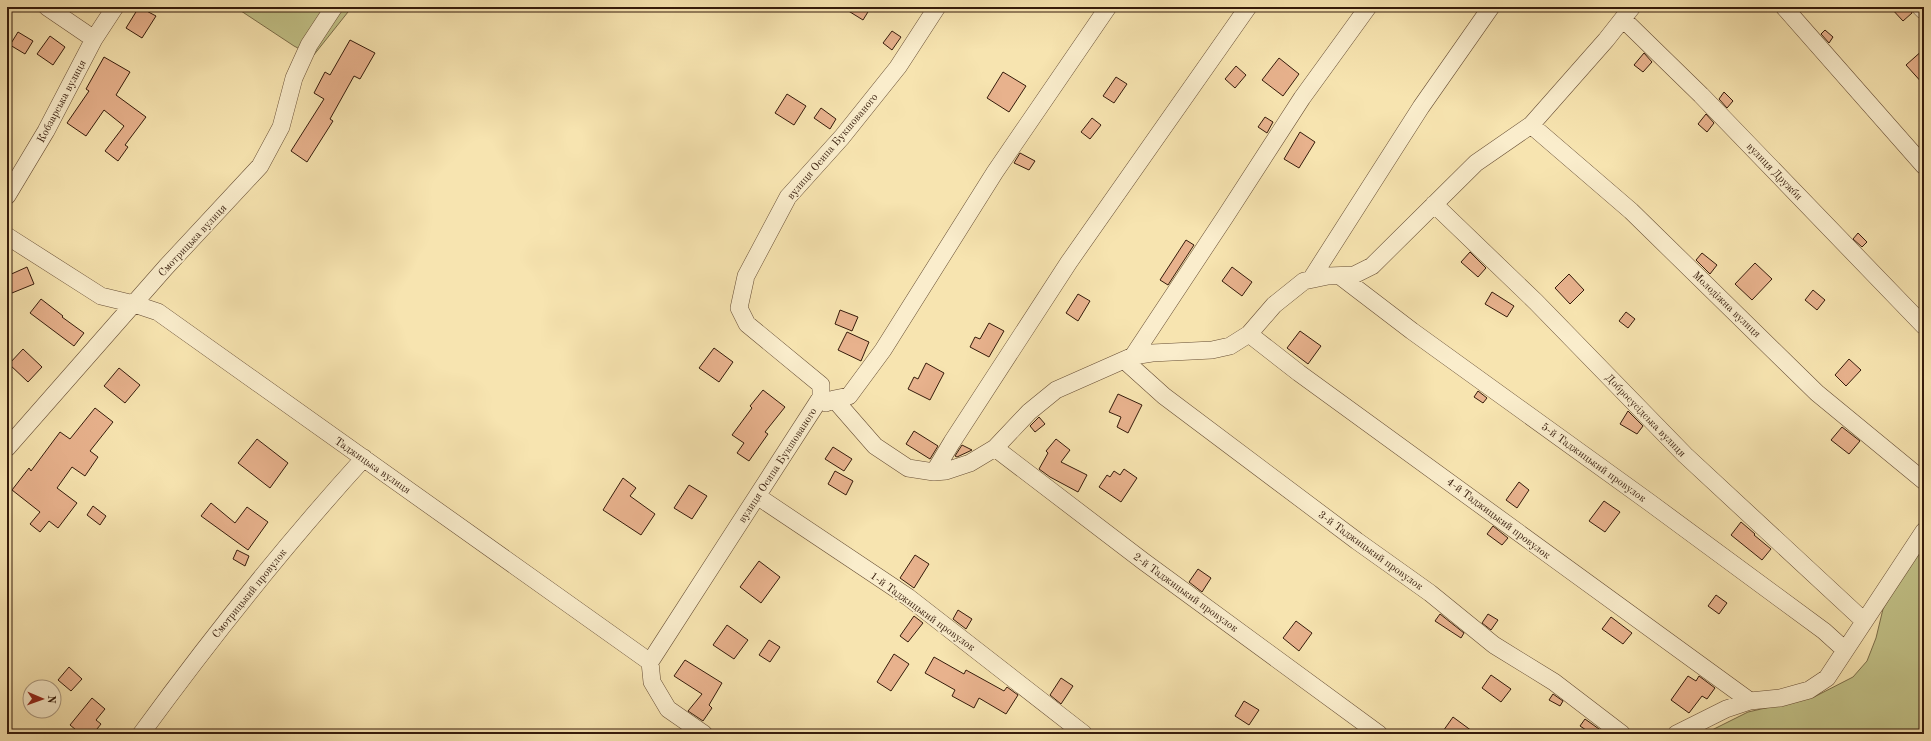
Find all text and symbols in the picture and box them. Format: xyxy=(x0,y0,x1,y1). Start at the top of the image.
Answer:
street label: Кобзарська вулиця xyxy=(36,58,89,145)
street label: вулиця Осипа Букшованого xyxy=(786,92,881,202)
street label: вулиця Дружби xyxy=(1744,141,1804,203)
street label: Смотрицька вулиця xyxy=(157,203,229,279)
street label: Молодіжна вулиця xyxy=(1690,270,1762,340)
street label: Добросусідська вулиця xyxy=(1603,372,1687,460)
street label: вулиця Осипа Букшованого xyxy=(737,406,820,525)
street label: 5-й Таджицький провулок xyxy=(1539,422,1648,505)
street label: Таджицька вулиця xyxy=(332,436,412,497)
street label: 4-й Таджицький провулок xyxy=(1444,477,1552,562)
street label: 3-й Таджицький провулок xyxy=(1316,510,1425,593)
street label: Смотрицький провулок xyxy=(211,547,290,641)
street label: 2-й Таджицький провулок xyxy=(1131,552,1240,635)
street label: 1-й Таджицький провулок xyxy=(868,571,977,654)
north arrow xyxy=(22,679,62,719)
text: N xyxy=(45,695,56,704)

